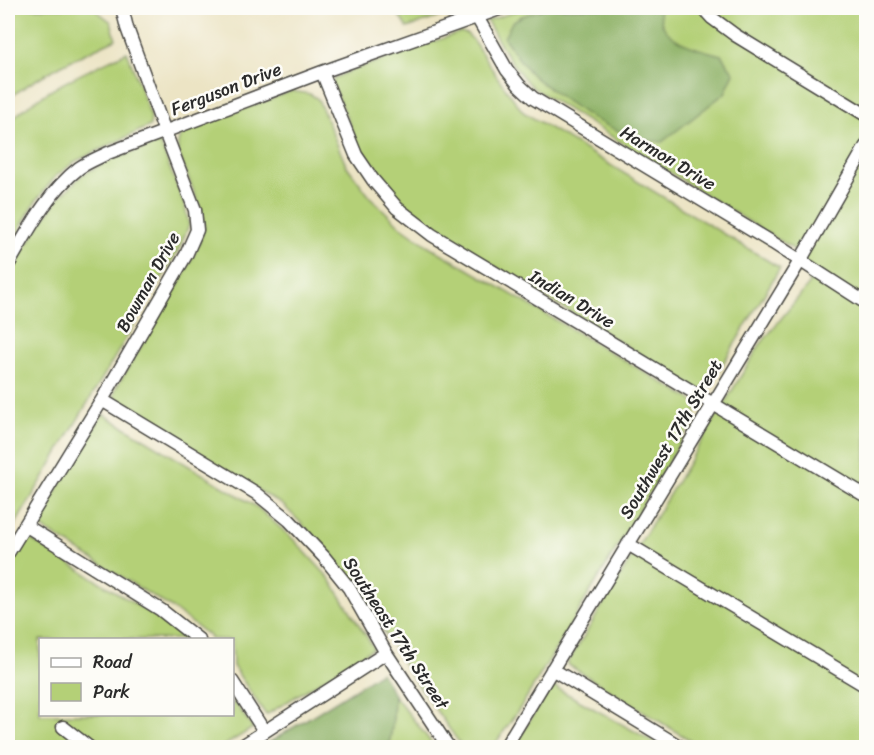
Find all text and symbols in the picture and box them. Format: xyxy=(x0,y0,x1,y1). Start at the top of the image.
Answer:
street label: Ferguson Drive xyxy=(166,53,286,125)
street label: Harmon Drive xyxy=(614,117,722,199)
street label: Bowman Drive xyxy=(107,226,189,338)
street label: Indian Drive xyxy=(522,260,621,337)
street label: Southwest 17th Street xyxy=(611,353,732,525)
street label: Southeast 17th Street xyxy=(334,550,458,717)
legend xyxy=(39,638,234,716)
text: Road xyxy=(93,646,133,678)
text: Park xyxy=(93,676,130,708)

